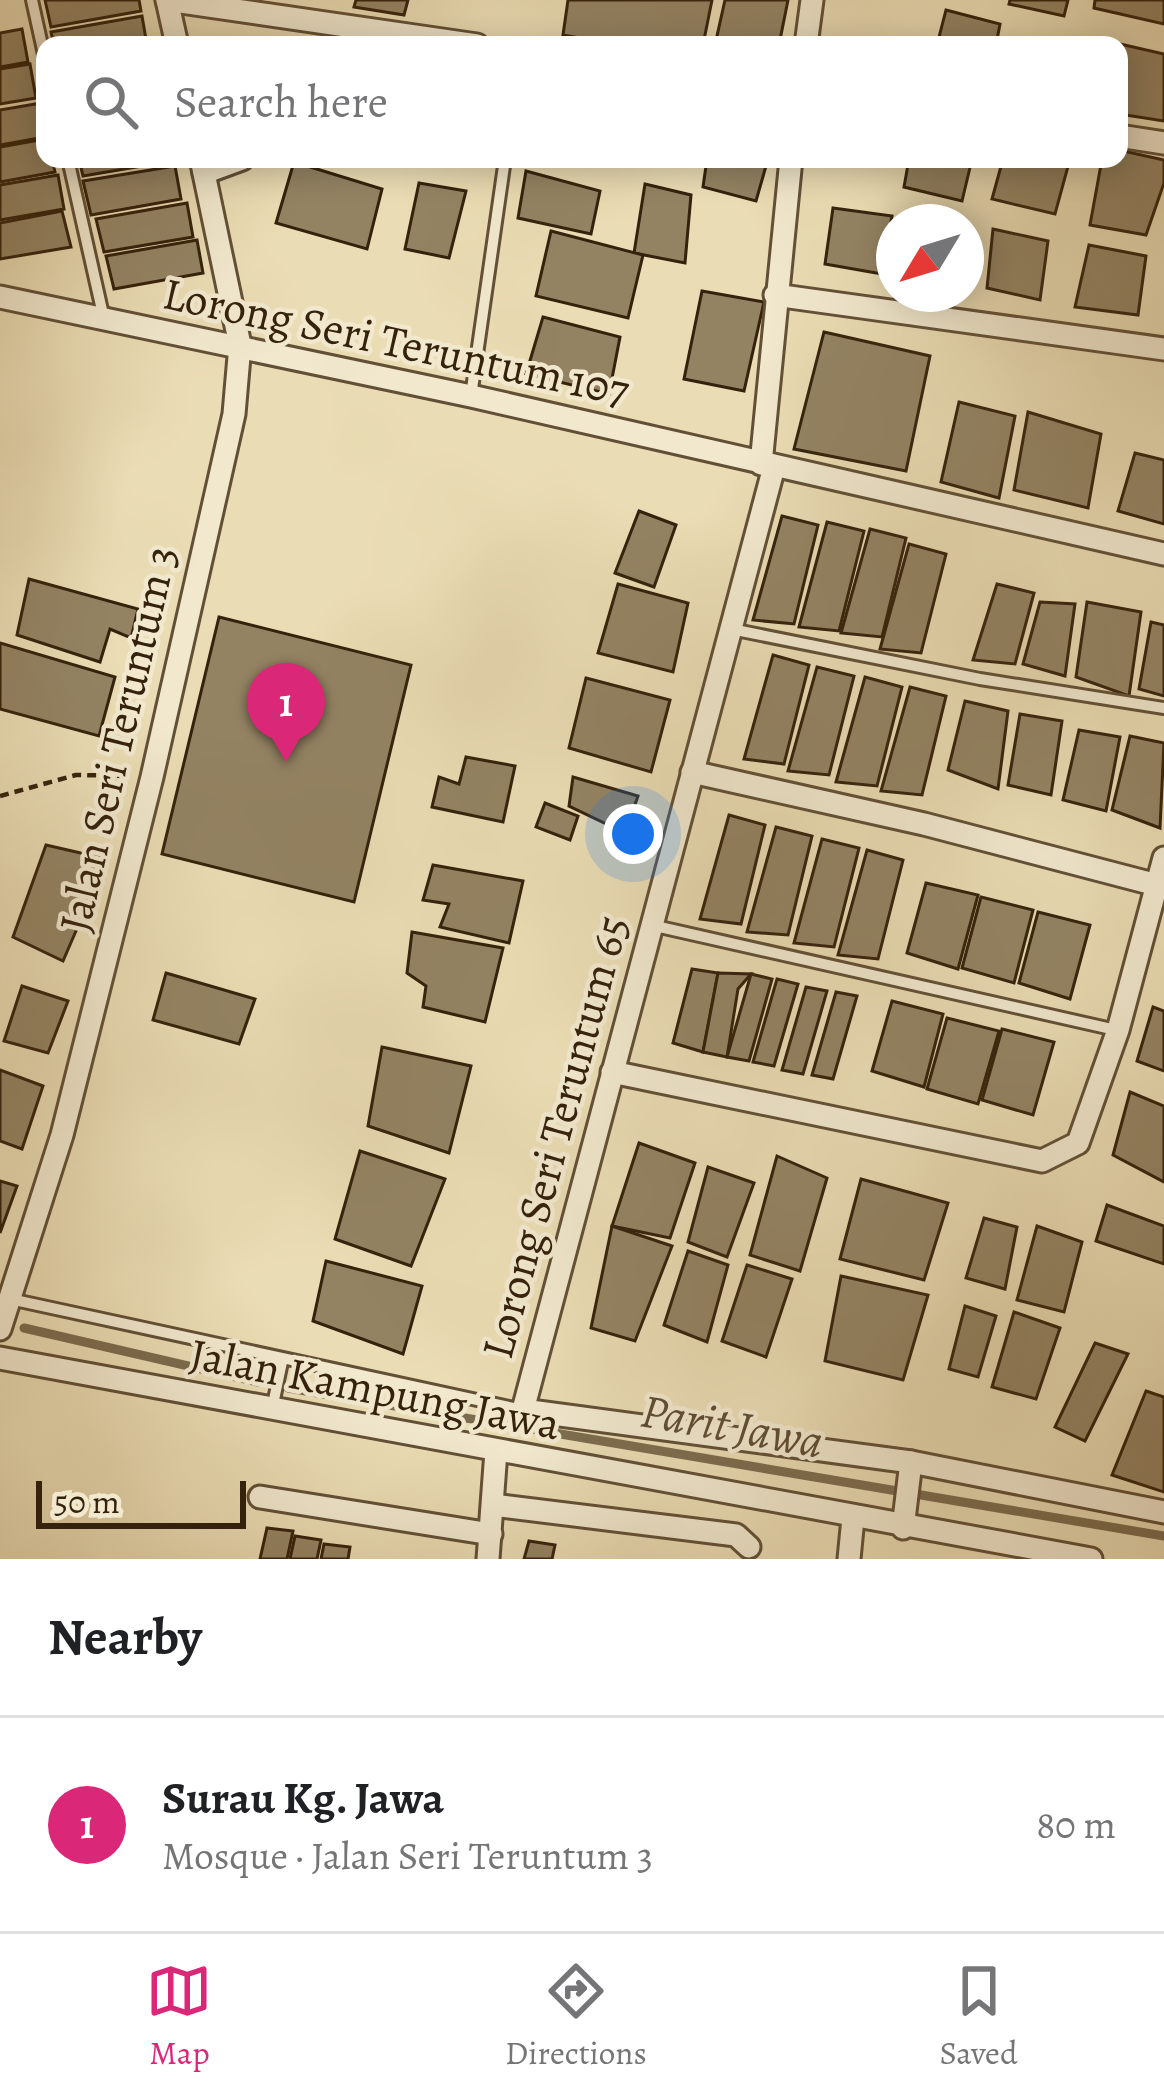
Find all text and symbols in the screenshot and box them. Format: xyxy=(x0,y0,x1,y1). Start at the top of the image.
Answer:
search box xyxy=(36,36,1128,168)
icon: search xyxy=(78,69,144,135)
text: Search here xyxy=(174,71,388,133)
north arrow xyxy=(876,204,984,312)
street label: Lorong Seri Teruntum 107 xyxy=(157,262,635,422)
street label: Jalan Seri Teruntum 3 xyxy=(43,540,193,938)
pin: 1 xyxy=(247,663,325,762)
your location xyxy=(603,804,663,864)
street label: Lorong Seri Teruntum 65 xyxy=(466,909,644,1365)
street label: Jalan Kampung Jawa xyxy=(185,1323,565,1455)
water label: Parit Jawa xyxy=(636,1378,828,1474)
scale bar xyxy=(36,1475,246,1528)
text: 50 m xyxy=(54,1479,120,1524)
text: Nearby xyxy=(48,1602,202,1672)
text: Surau Kg. Jawa xyxy=(162,1767,444,1829)
text: 1 xyxy=(80,1798,94,1851)
text: 80 m xyxy=(1036,1798,1116,1851)
text: Mosque · Jalan Seri Teruntum 3 xyxy=(162,1829,653,1882)
tab: Map xyxy=(146,1958,212,2075)
tab: Directions xyxy=(505,1958,647,2075)
tab: Saved xyxy=(939,1958,1018,2075)

